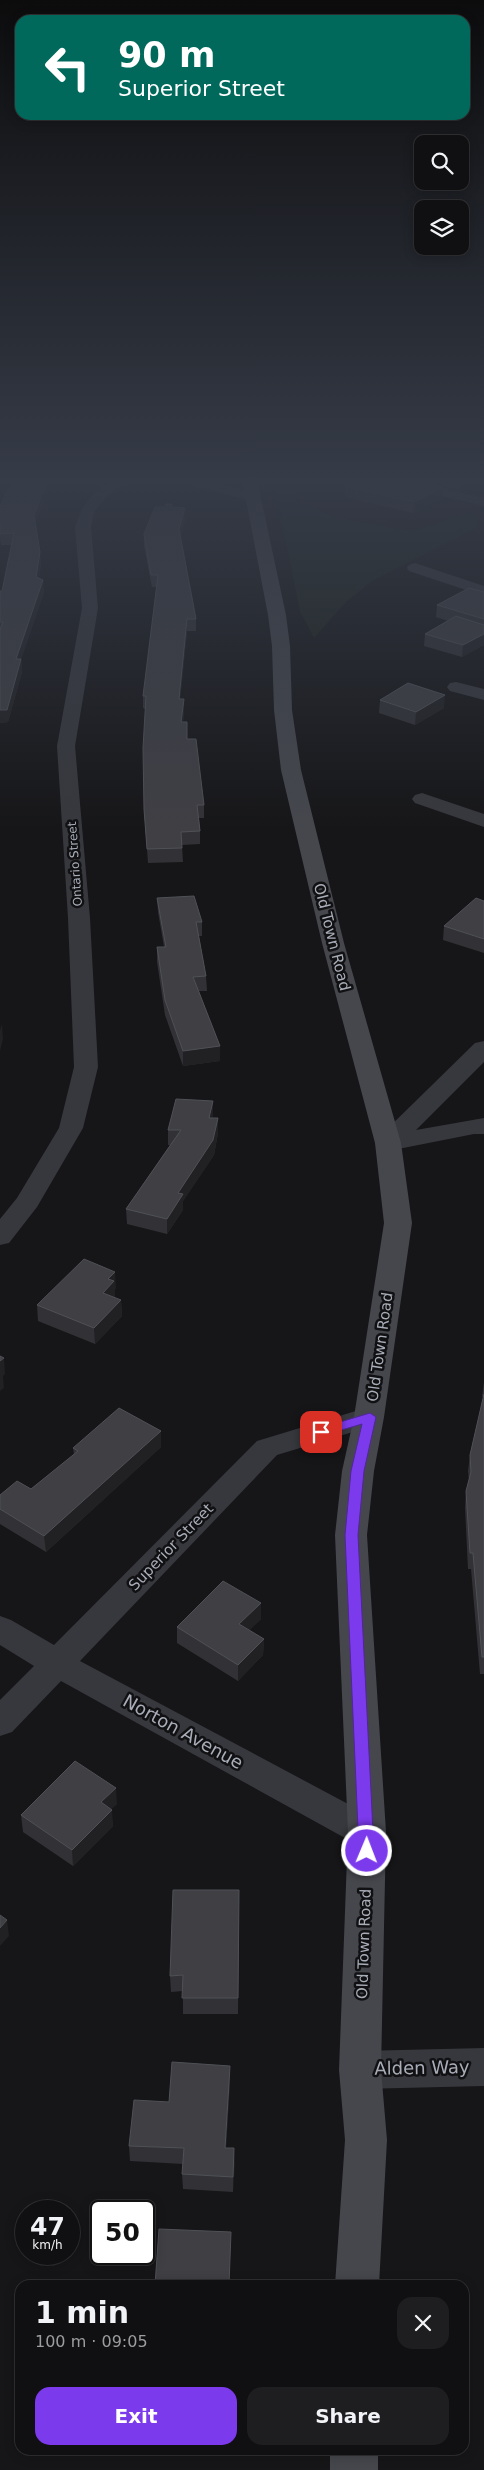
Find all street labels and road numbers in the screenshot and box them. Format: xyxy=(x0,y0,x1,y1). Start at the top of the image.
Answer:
street label: Ontario Street xyxy=(65,821,85,907)
street label: Old Town Road xyxy=(310,881,354,993)
street label: Old Town Road xyxy=(363,1291,397,1403)
street label: Superior Street xyxy=(125,1500,217,1594)
street label: Norton Avenue xyxy=(120,1690,247,1773)
street label: Old Town Road xyxy=(353,1889,375,1999)
street label: Alden Way xyxy=(374,2056,470,2079)

